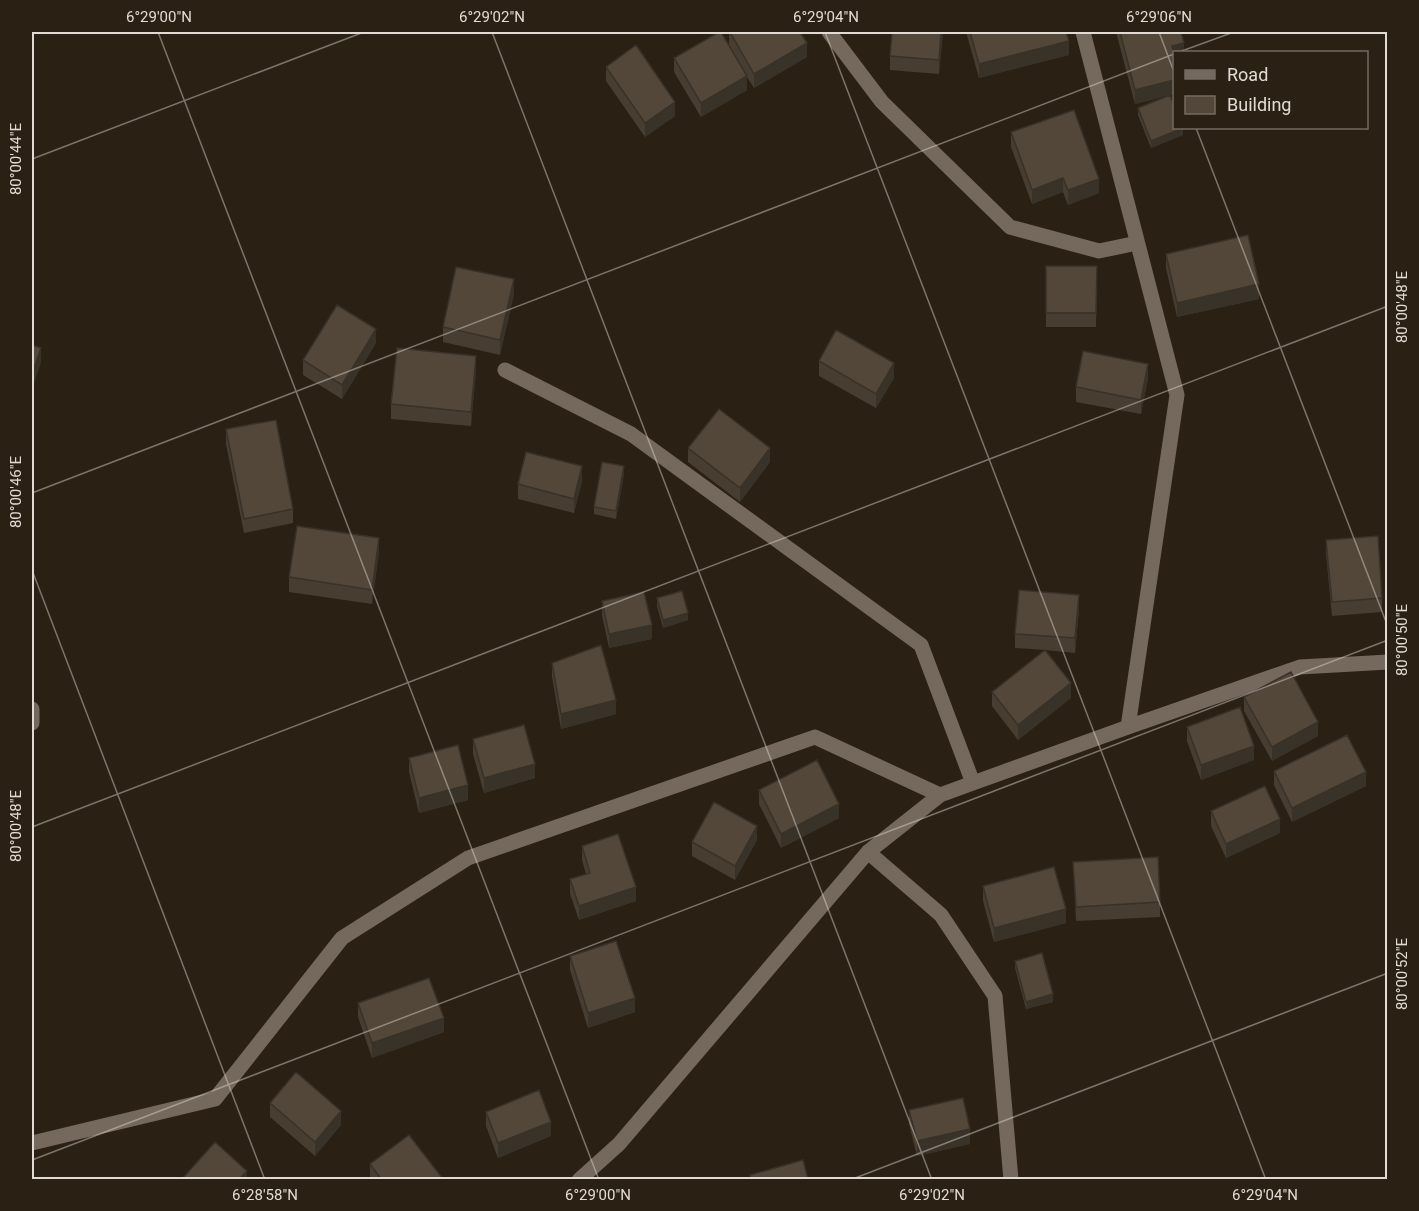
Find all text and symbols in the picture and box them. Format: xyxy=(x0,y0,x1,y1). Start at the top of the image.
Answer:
text: 6°29'00"N xyxy=(126,8,192,26)
text: 6°29'02"N xyxy=(459,8,525,26)
text: 6°29'04"N xyxy=(793,8,859,26)
text: 6°29'06"N xyxy=(1126,8,1192,26)
legend xyxy=(1173,51,1368,129)
text: Road xyxy=(1227,64,1268,85)
text: Building xyxy=(1227,94,1291,115)
text: 80°00'44"E xyxy=(7,122,25,195)
text: 80°00'48"E xyxy=(1393,270,1411,343)
text: 80°00'46"E xyxy=(7,455,25,528)
text: 80°00'50"E xyxy=(1393,603,1411,676)
text: 80°00'48"E xyxy=(7,789,25,862)
text: 80°00'52"E xyxy=(1393,937,1411,1010)
text: 6°28'58"N xyxy=(232,1186,298,1204)
text: 6°29'00"N xyxy=(565,1186,631,1204)
text: 6°29'02"N xyxy=(899,1186,965,1204)
text: 6°29'04"N xyxy=(1232,1186,1298,1204)

